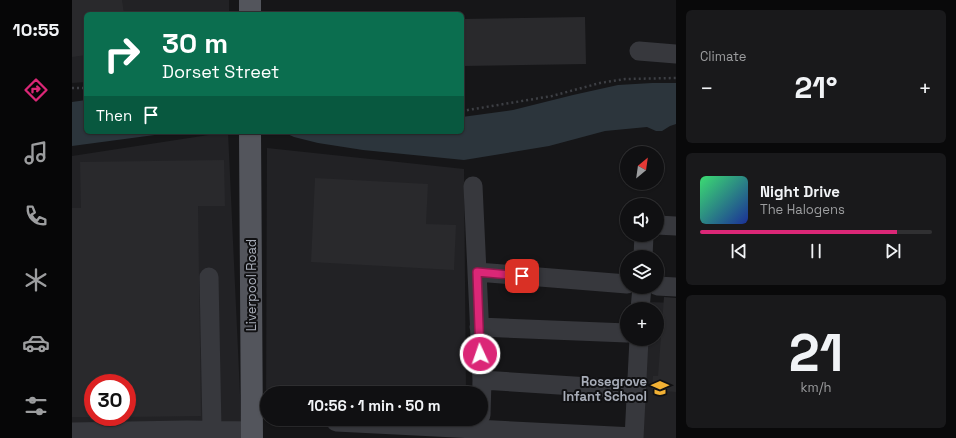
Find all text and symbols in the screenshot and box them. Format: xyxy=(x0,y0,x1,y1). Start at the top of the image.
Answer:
text: 10:55 xyxy=(13,18,59,41)
text: 30 m xyxy=(162,25,228,61)
icon: right xyxy=(96,28,148,80)
text: Climate xyxy=(700,48,746,65)
text: Dorset Street xyxy=(162,60,279,83)
text: 21° xyxy=(794,68,838,107)
text: − xyxy=(700,74,714,102)
text: + xyxy=(918,74,932,102)
icon: directions xyxy=(22,76,50,104)
icon: arrive xyxy=(140,104,162,126)
text: Then xyxy=(96,106,132,125)
icon: music xyxy=(22,139,50,167)
north arrow xyxy=(620,146,664,190)
map controls xyxy=(620,146,664,346)
text: Night Drive xyxy=(760,182,840,201)
button: sound xyxy=(620,198,664,242)
text: The Halogens xyxy=(760,201,845,218)
icon: phone xyxy=(22,202,50,230)
street label: Liverpool Road xyxy=(243,239,260,331)
icon: previous xyxy=(728,240,750,262)
icon: pause xyxy=(805,240,827,262)
icon: next xyxy=(882,240,904,262)
button: layers xyxy=(620,250,664,294)
pin xyxy=(505,259,539,293)
icon: arrive xyxy=(511,265,533,287)
icon: climate xyxy=(22,266,50,294)
button: + xyxy=(620,302,664,346)
text: 21 xyxy=(789,320,843,386)
icon: car xyxy=(22,329,50,357)
position arrow xyxy=(459,333,501,375)
place label: Rosegrove Infant School xyxy=(563,373,647,405)
speed limit sign: 30 xyxy=(84,374,136,426)
school or university icon: Rosegrove Infant School xyxy=(650,378,670,398)
text: km/h xyxy=(801,379,831,396)
icon: filters xyxy=(22,392,50,420)
text: 10:56 · 1 min · 50 m xyxy=(308,396,441,415)

